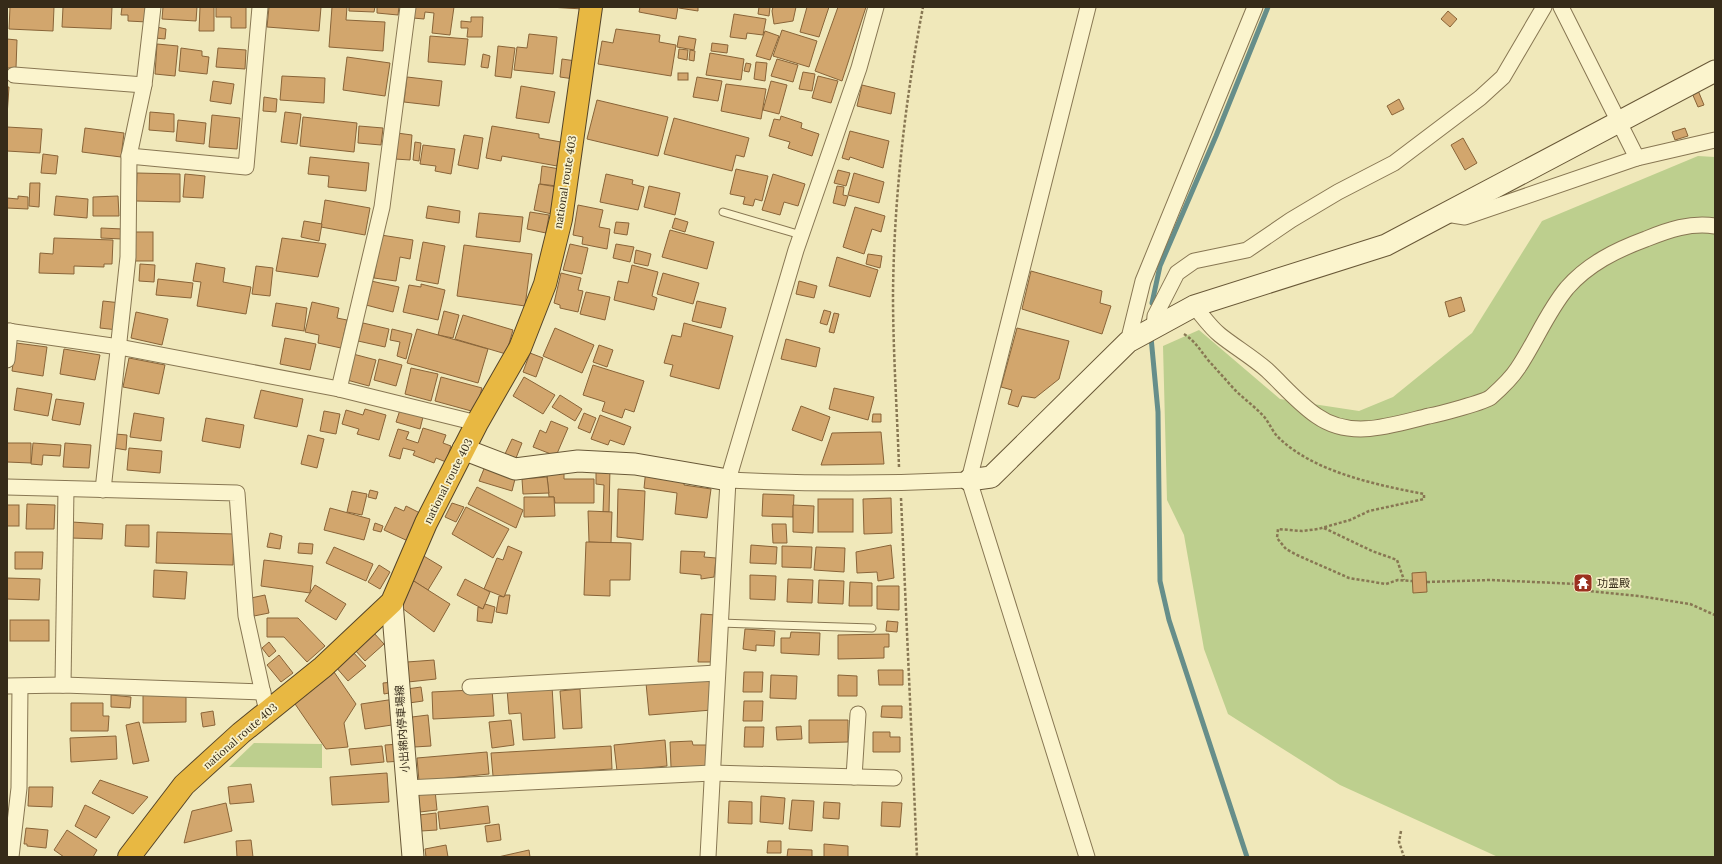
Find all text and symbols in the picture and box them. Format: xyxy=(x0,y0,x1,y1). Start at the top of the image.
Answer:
street label: national route 403 xyxy=(551,134,579,230)
street label: national route 403 xyxy=(420,436,476,526)
temple icon: 功霊殿 xyxy=(1572,572,1594,594)
place label: 功霊殿 xyxy=(1597,576,1630,590)
street label: 小出綿内停車場線 xyxy=(392,685,412,773)
street label: national route 403 xyxy=(200,700,280,772)

